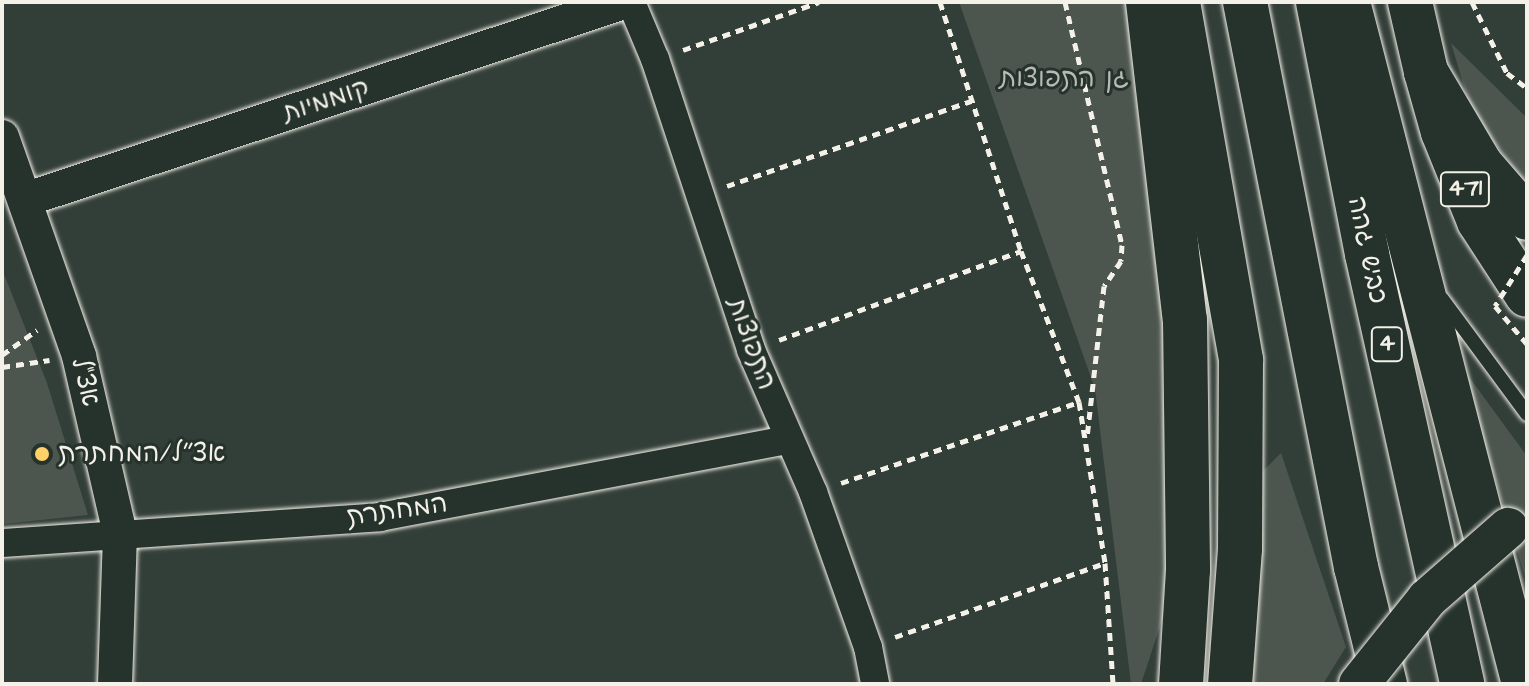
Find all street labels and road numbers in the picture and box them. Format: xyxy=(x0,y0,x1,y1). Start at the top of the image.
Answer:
street label: קוממיות xyxy=(279,72,373,130)
road number: 471 xyxy=(1439,169,1491,209)
street label: כביש גהה xyxy=(1340,194,1394,306)
street label: התפוצות xyxy=(720,294,782,394)
road number: 4 xyxy=(1369,324,1405,364)
street label: אצ"ל xyxy=(64,355,106,409)
street label: המחתרת xyxy=(345,488,449,534)

